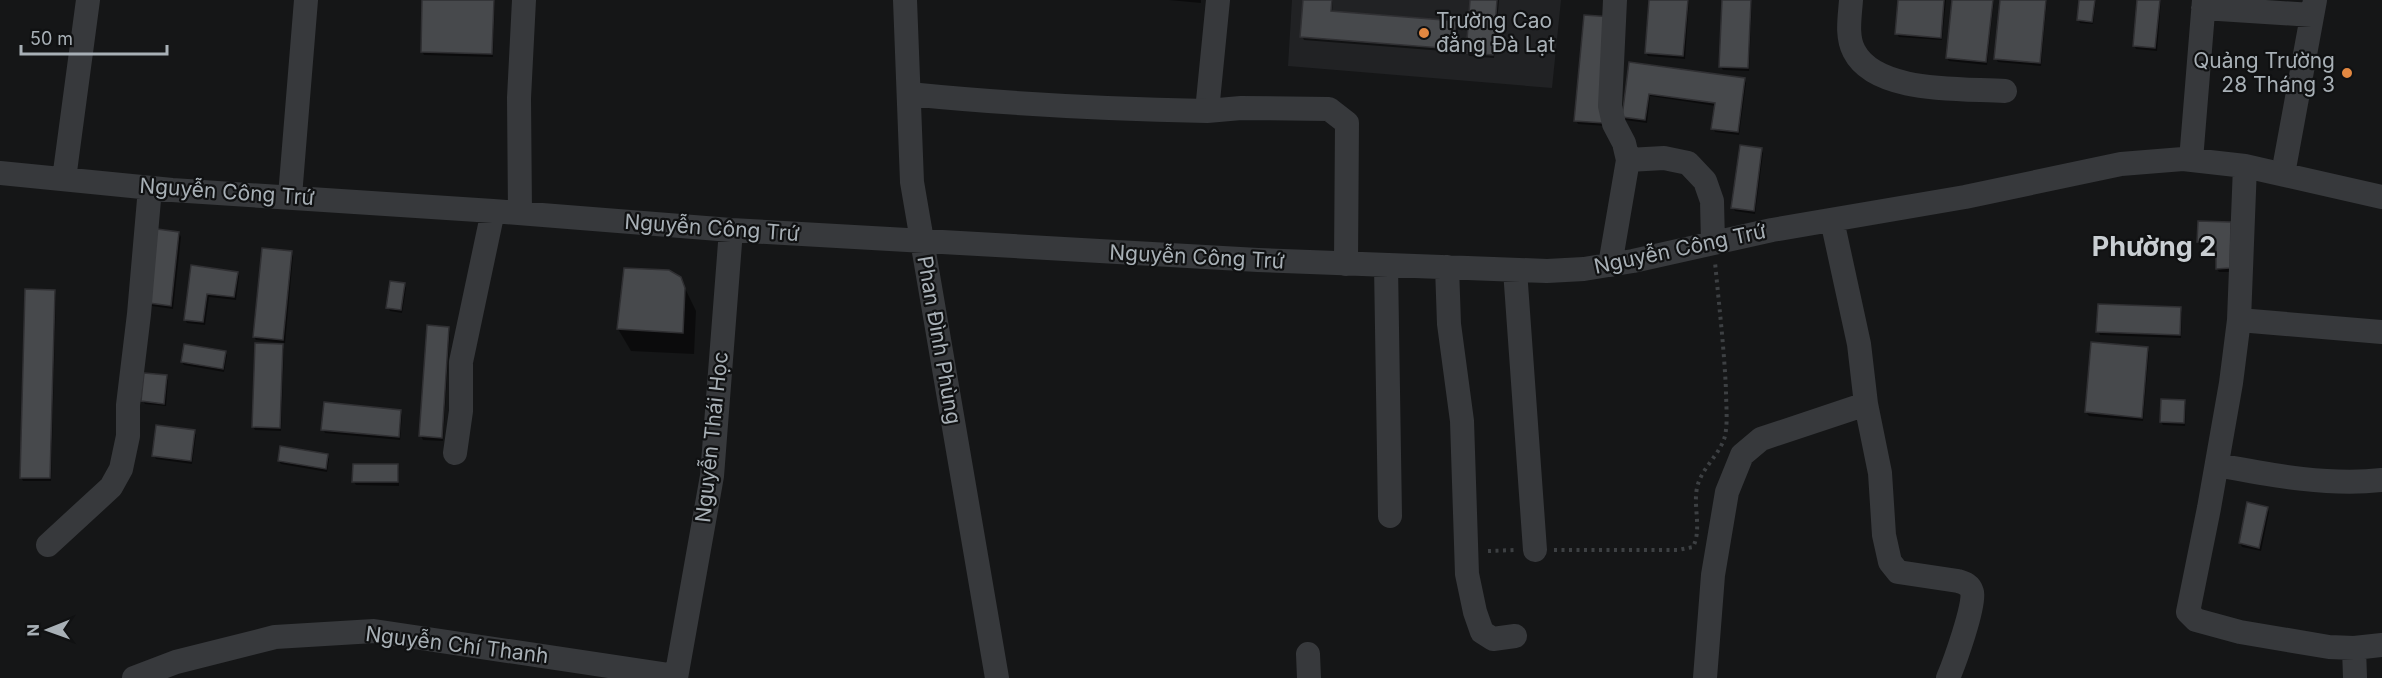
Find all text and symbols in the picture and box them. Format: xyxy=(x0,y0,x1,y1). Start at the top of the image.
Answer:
place label: Trường Cao đẳng Đà Lạt xyxy=(1436,8,1555,57)
scale bar xyxy=(21,18,166,56)
marker: Trường Cao đẳng Đà Lạt xyxy=(1417,26,1431,40)
text: 50 m xyxy=(30,28,73,49)
place label: Quảng Trường 28 Tháng 3 xyxy=(2193,48,2335,97)
marker: Quảng Trường 28 Tháng 3 xyxy=(2340,66,2354,80)
street label: Nguyễn Công Trứ xyxy=(139,173,315,210)
street label: Nguyễn Công Trứ xyxy=(624,209,800,246)
street label: Nguyễn Công Trứ xyxy=(1591,218,1768,279)
district label: Phường 2 xyxy=(2092,230,2216,263)
street label: Nguyễn Công Trứ xyxy=(1109,239,1285,274)
street label: Phan Đình Phùng xyxy=(912,254,967,426)
street label: Nguyễn Thái Học xyxy=(690,350,733,524)
north arrow xyxy=(18,600,78,660)
street label: Nguyễn Chí Thanh xyxy=(364,621,550,668)
text: N xyxy=(23,624,43,637)

